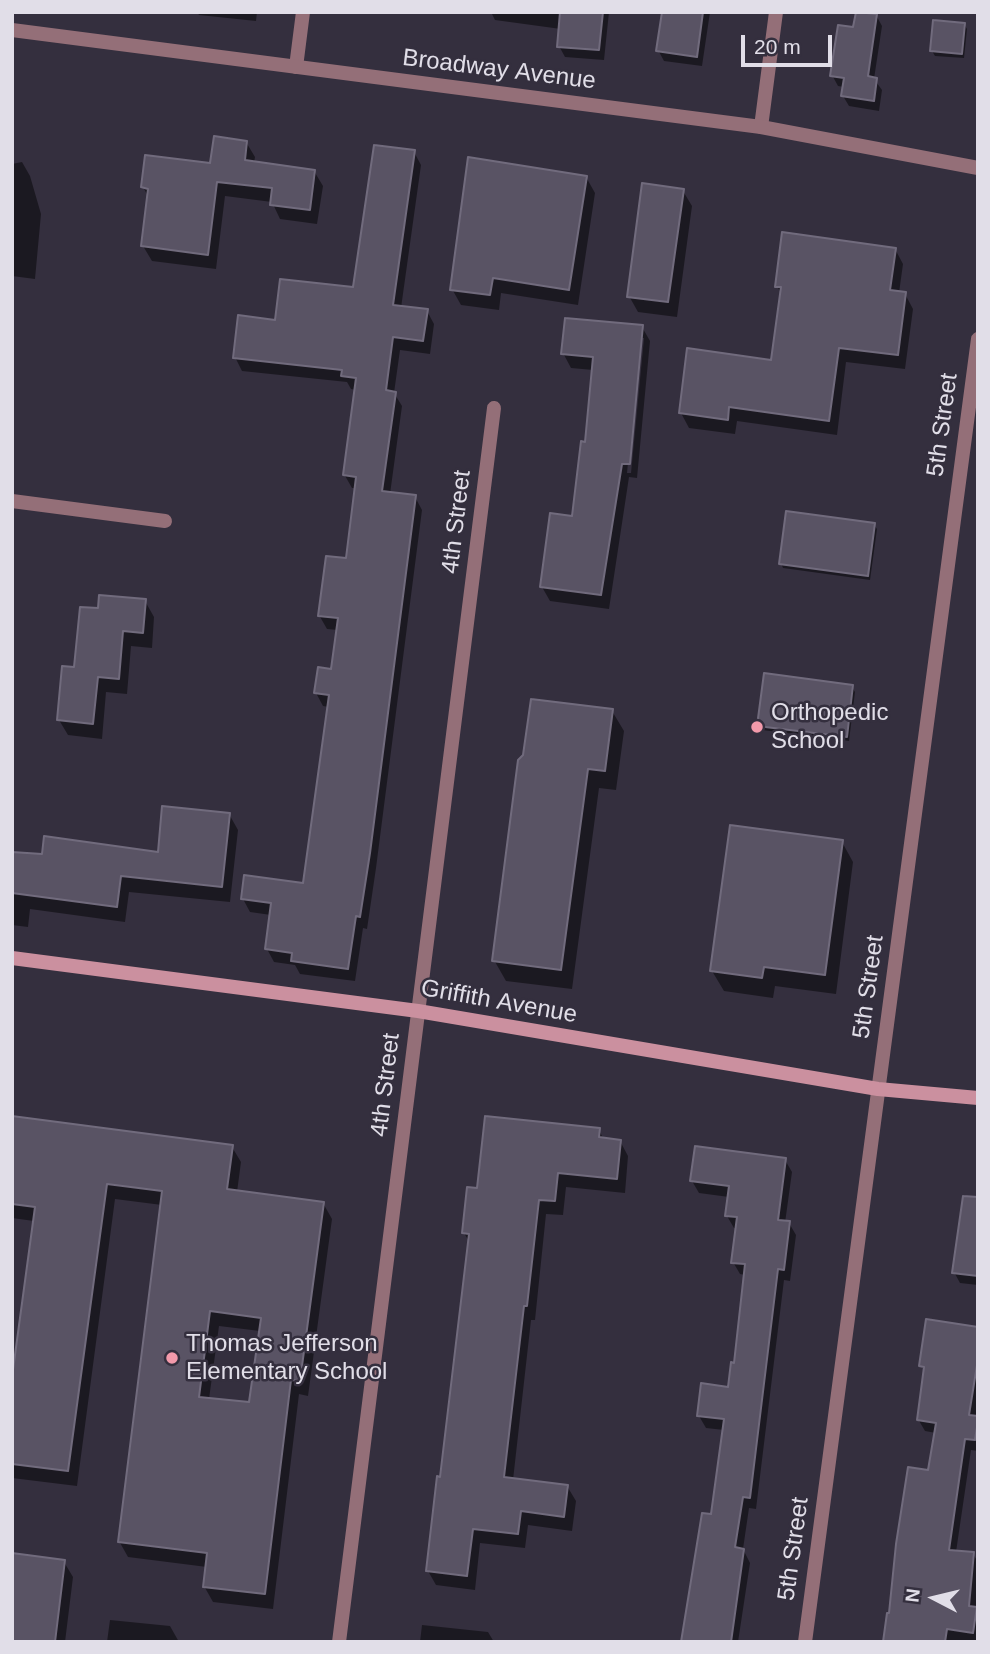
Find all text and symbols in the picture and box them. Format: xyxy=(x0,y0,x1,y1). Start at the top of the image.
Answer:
scale bar xyxy=(745,21,836,65)
text: 20 m xyxy=(754,35,801,58)
street label: Broadway Avenue xyxy=(401,44,597,96)
street label: 5th Street xyxy=(921,371,965,479)
street label: 4th Street xyxy=(436,469,478,575)
place label: Orthopedic School xyxy=(771,699,888,755)
marker: Orthopedic School xyxy=(749,719,765,735)
street label: 5th Street xyxy=(847,933,891,1041)
street label: Griffith Avenue xyxy=(419,974,579,1030)
street label: 4th Street xyxy=(365,1032,407,1138)
place label: Thomas Jefferson Elementary School xyxy=(186,1330,387,1386)
marker: Thomas Jefferson Elementary School xyxy=(164,1350,180,1366)
street label: 5th Street xyxy=(772,1495,816,1603)
north arrow xyxy=(899,1563,969,1633)
text: N xyxy=(901,1587,924,1603)

